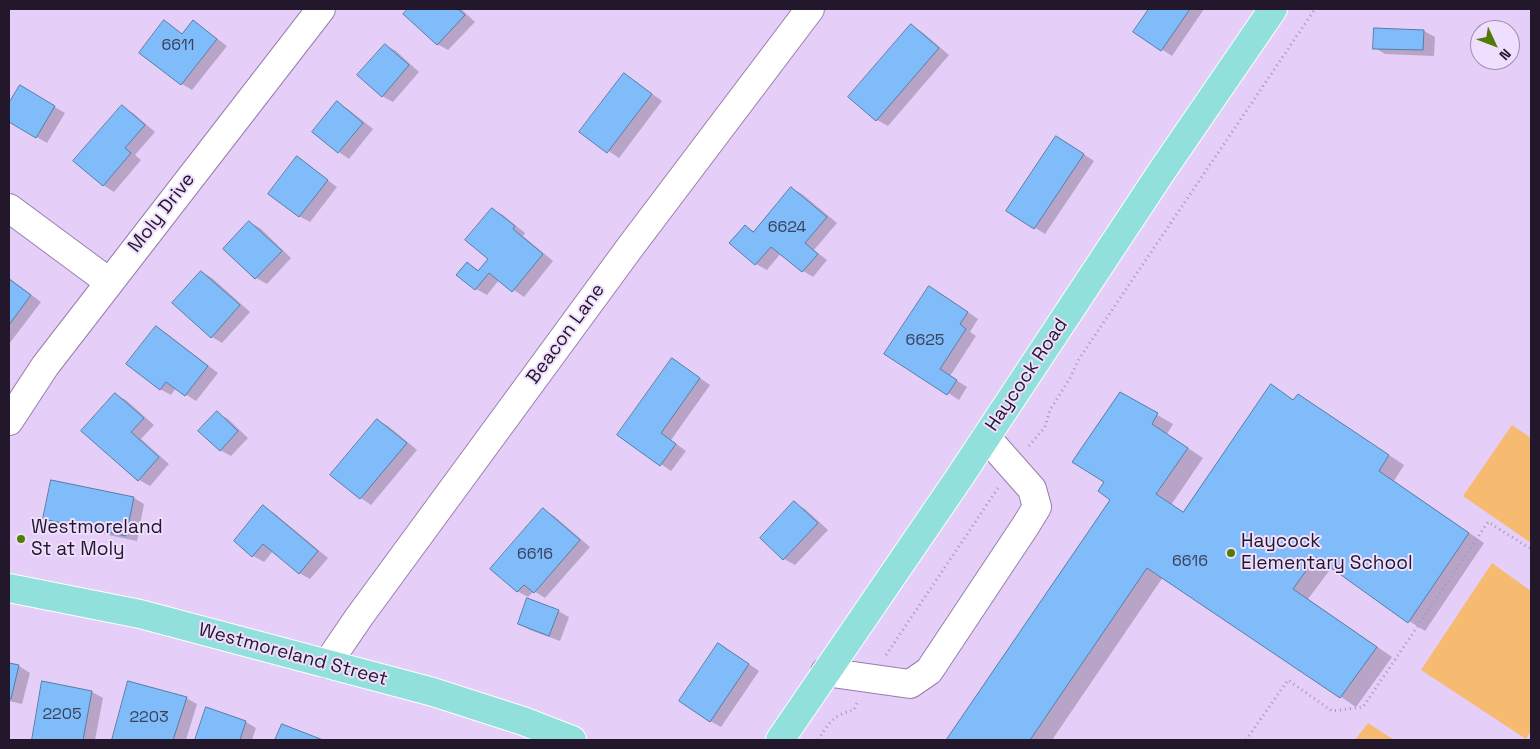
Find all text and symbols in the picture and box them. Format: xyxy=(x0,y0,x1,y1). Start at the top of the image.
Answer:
north arrow xyxy=(1470,20,1520,70)
house number: 6611 xyxy=(162,36,194,56)
text: N xyxy=(1495,45,1515,64)
street label: Moly Drive xyxy=(124,169,200,257)
house number: 6624 xyxy=(768,218,806,238)
street label: Beacon Lane xyxy=(522,279,610,389)
street label: Haycock Road xyxy=(981,314,1073,436)
house number: 6625 xyxy=(906,331,944,351)
place label: Westmoreland St at Moly xyxy=(31,517,163,561)
place label: Haycock Elementary School xyxy=(1241,531,1413,575)
marker: Westmoreland St at Moly xyxy=(15,533,27,545)
house number: 6616 xyxy=(517,545,553,565)
marker: Haycock Elementary School xyxy=(1225,547,1237,559)
house number: 6616 xyxy=(1172,552,1208,572)
street label: Westmoreland Street xyxy=(196,619,390,691)
house number: 2205 xyxy=(42,705,82,725)
house number: 2203 xyxy=(129,708,169,728)

